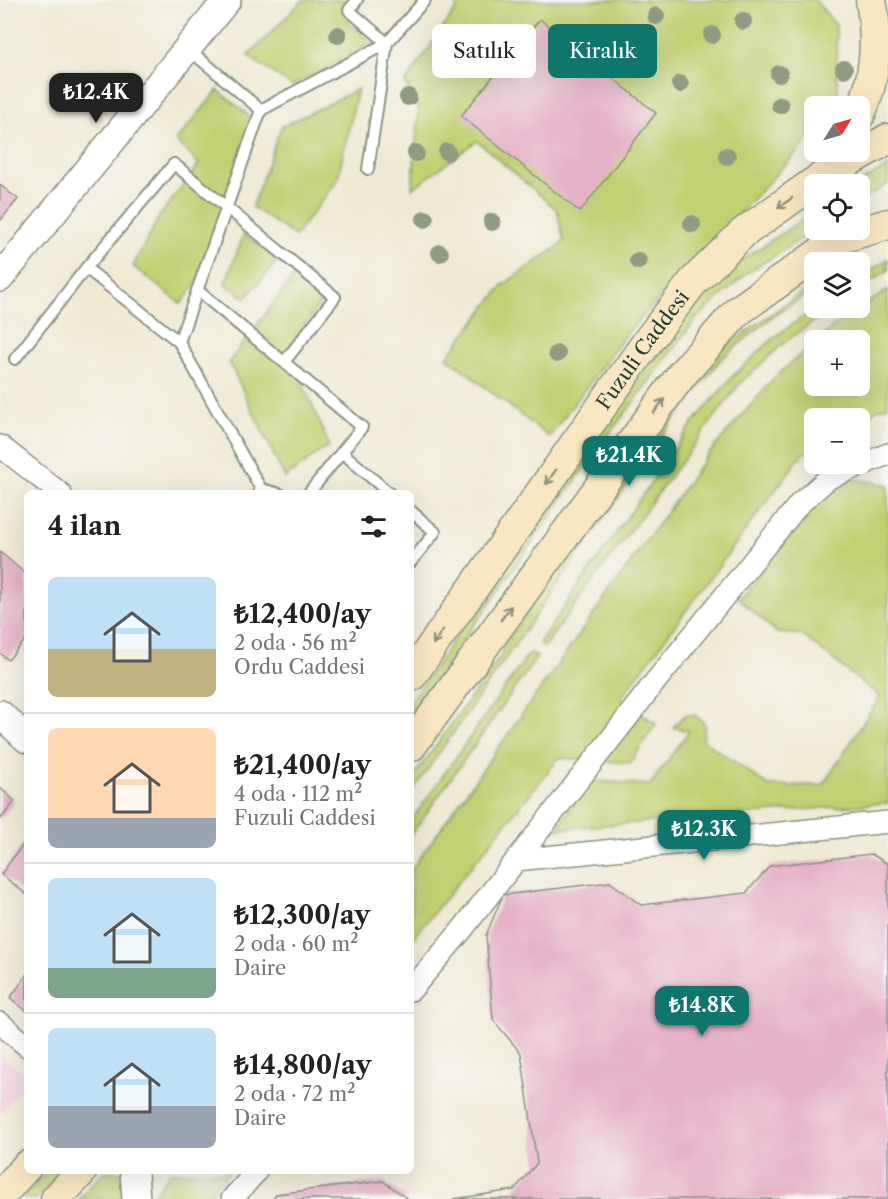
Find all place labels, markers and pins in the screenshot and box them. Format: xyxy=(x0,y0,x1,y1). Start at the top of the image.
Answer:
pin: ₺12.4K xyxy=(47,73,145,124)
pin: ₺21.4K xyxy=(580,436,678,487)
pin: ₺12.3K xyxy=(655,810,753,861)
pin: ₺14.8K xyxy=(653,986,751,1037)

